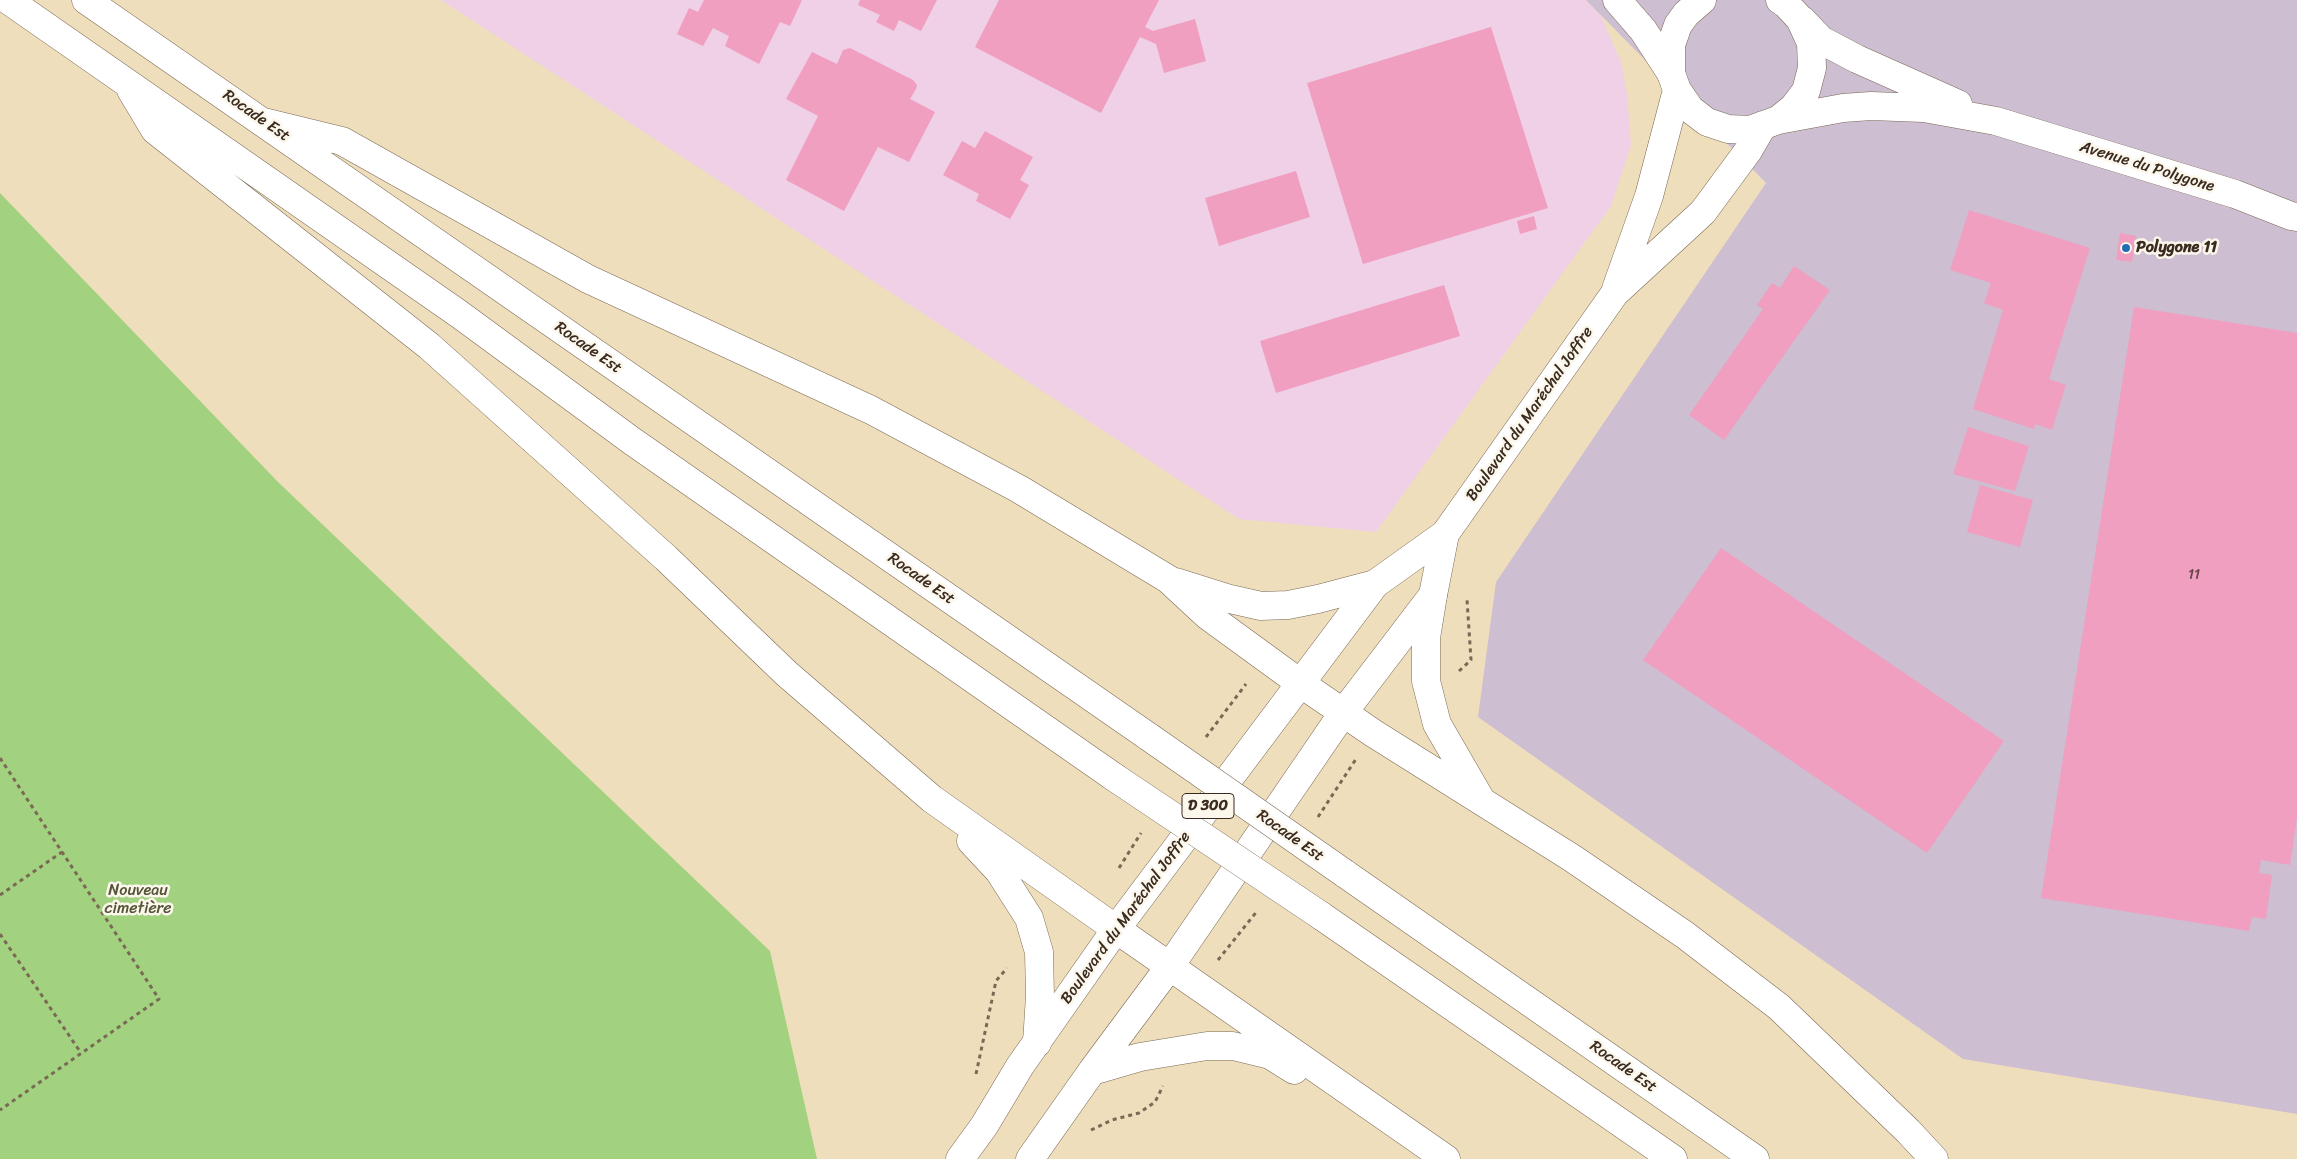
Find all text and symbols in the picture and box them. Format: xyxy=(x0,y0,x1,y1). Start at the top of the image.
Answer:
street label: Rocade Est xyxy=(219,86,293,146)
street label: Avenue du Polygone xyxy=(2077,137,2217,197)
place label: Polygone 11 xyxy=(2136,238,2217,258)
marker: Polygone 11 xyxy=(2120,242,2132,254)
street label: Rocade Est xyxy=(551,318,625,378)
street label: Boulevard du Maréchal Joffre xyxy=(1462,323,1598,505)
street label: Rocade Est xyxy=(884,549,958,609)
house number: 11 xyxy=(2188,567,2200,583)
road number: D 300 xyxy=(1182,794,1234,818)
street label: Rocade Est xyxy=(1253,806,1327,866)
street label: Boulevard du Maréchal Joffre xyxy=(1057,828,1195,1008)
park label: Nouveau cimetière xyxy=(105,881,171,919)
street label: Rocade Est xyxy=(1586,1037,1660,1097)

